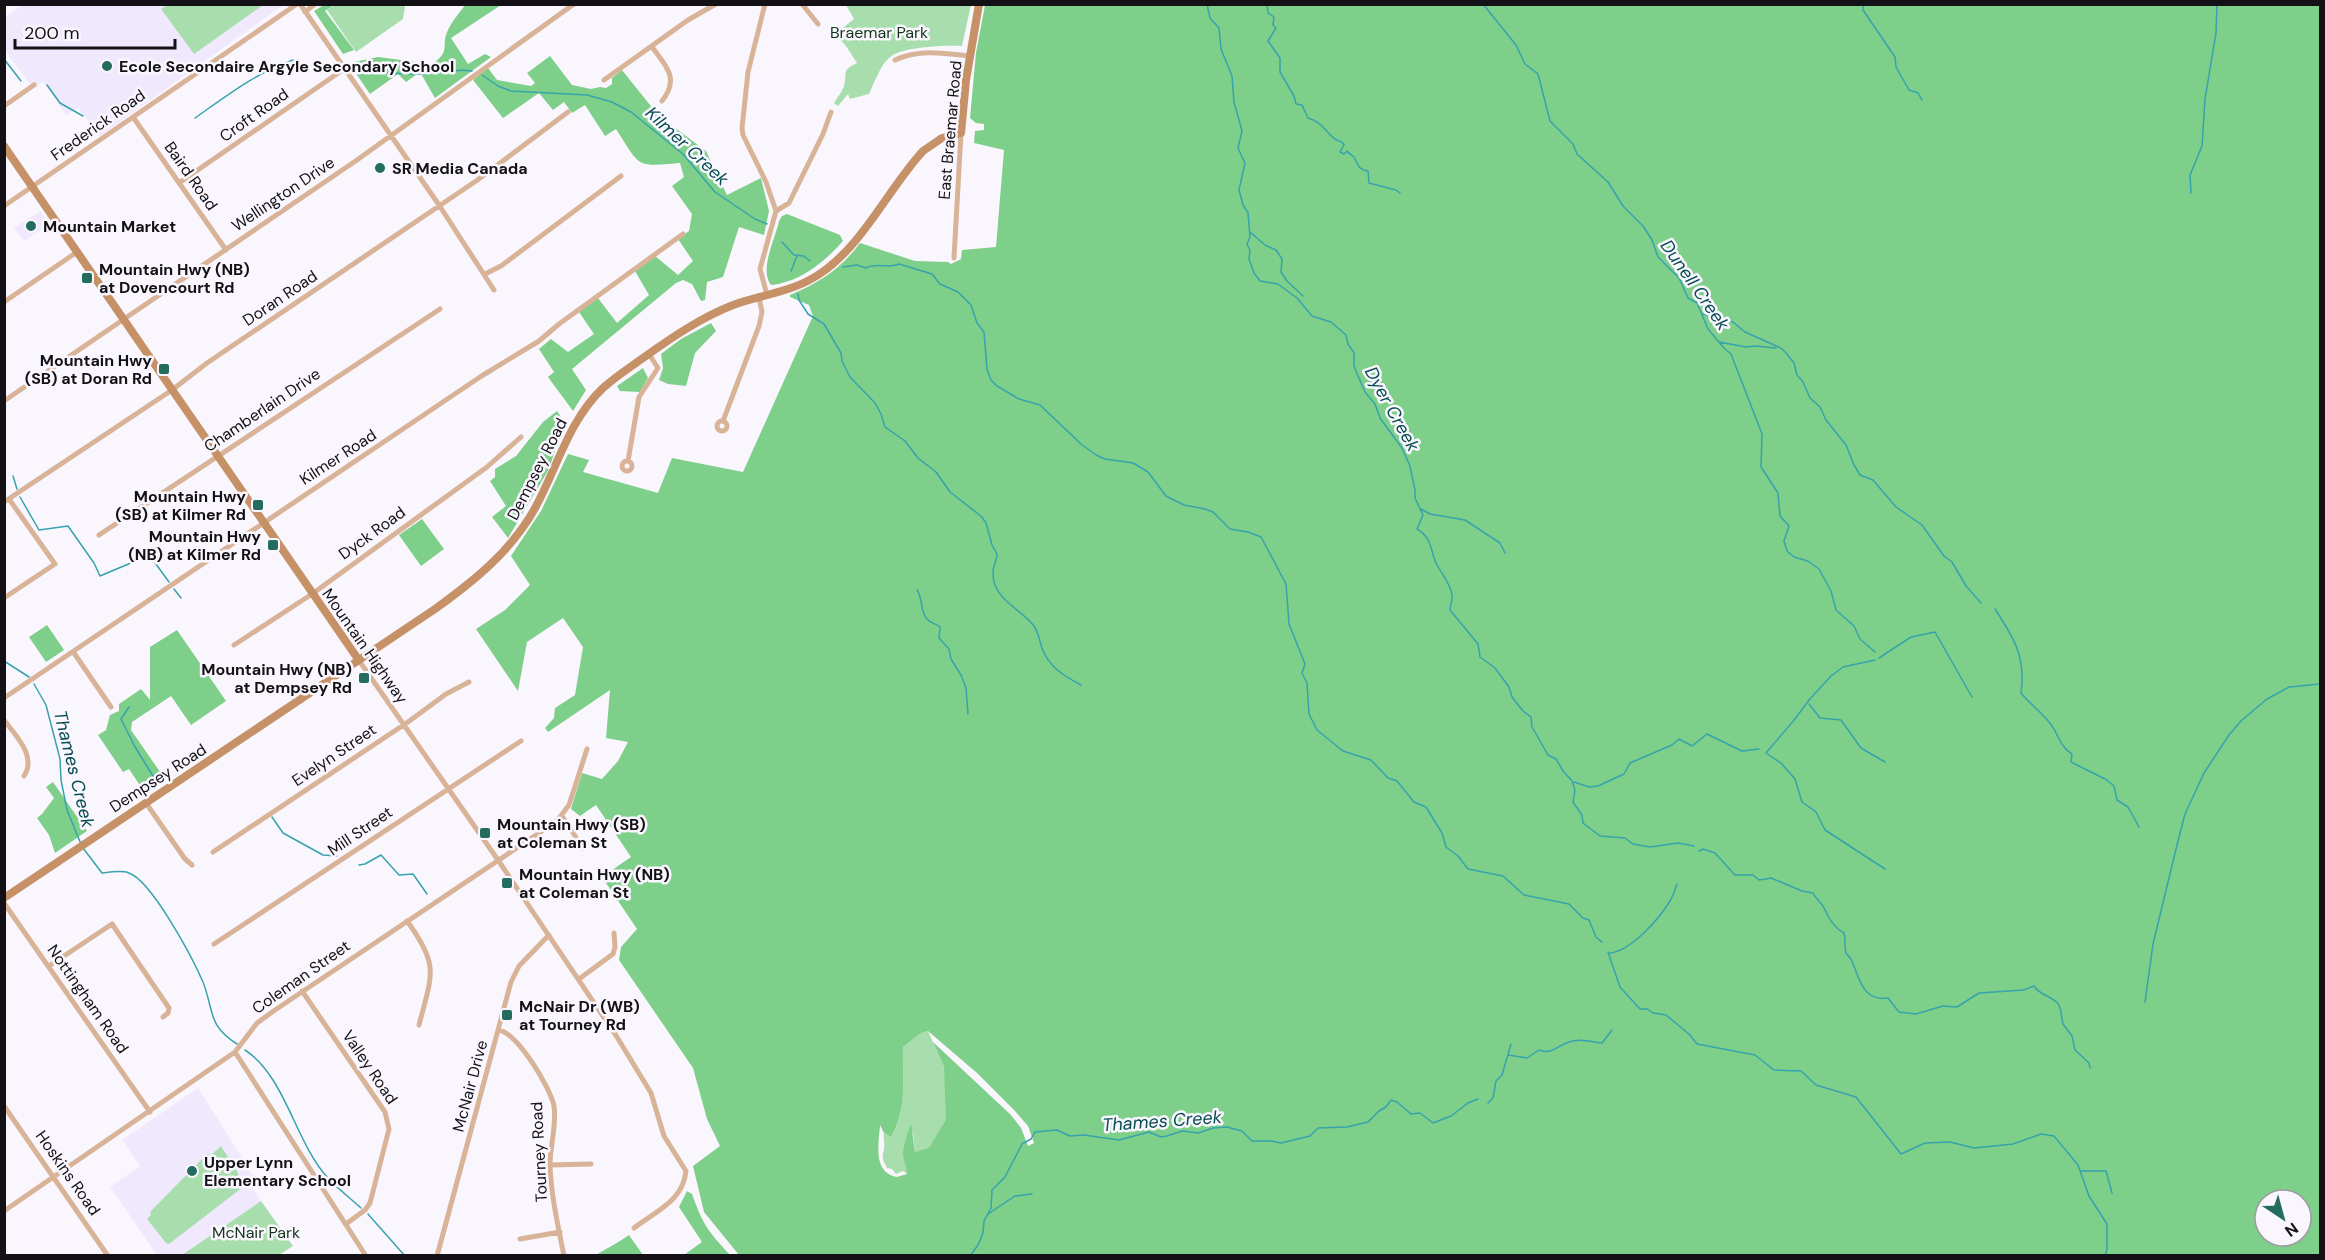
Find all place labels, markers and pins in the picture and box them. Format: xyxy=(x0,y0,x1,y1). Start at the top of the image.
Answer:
place label: Ecole Secondaire Argyle Secondary School xyxy=(119,56,454,77)
marker: Ecole Secondaire Argyle Secondary School xyxy=(100,59,114,73)
place label: SR Media Canada xyxy=(392,158,528,179)
marker: SR Media Canada xyxy=(373,161,387,175)
place label: Mountain Market xyxy=(43,216,176,237)
marker: Mountain Market xyxy=(24,219,38,233)
place label: Mountain Hwy (NB) at Dovencourt Rd xyxy=(99,259,250,298)
marker: Mountain Hwy (NB) at Dovencourt Rd xyxy=(80,271,94,285)
place label: Mountain Hwy (SB) at Doran Rd xyxy=(25,350,152,389)
marker: Mountain Hwy (SB) at Doran Rd xyxy=(157,362,171,376)
place label: Mountain Hwy (SB) at Kilmer Rd xyxy=(115,486,246,525)
marker: Mountain Hwy (SB) at Kilmer Rd xyxy=(251,498,265,512)
place label: Mountain Hwy (NB) at Kilmer Rd xyxy=(128,526,261,565)
marker: Mountain Hwy (NB) at Kilmer Rd xyxy=(266,538,280,552)
place label: Mountain Hwy (NB) at Dempsey Rd xyxy=(201,659,352,698)
marker: Mountain Hwy (NB) at Dempsey Rd xyxy=(357,671,371,685)
place label: Mountain Hwy (SB) at Coleman St xyxy=(497,814,646,853)
marker: Mountain Hwy (SB) at Coleman St xyxy=(478,826,492,840)
place label: Mountain Hwy (NB) at Coleman St xyxy=(519,864,670,903)
marker: Mountain Hwy (NB) at Coleman St xyxy=(500,876,514,890)
place label: McNair Dr (WB) at Tourney Rd xyxy=(519,996,640,1035)
marker: McNair Dr (WB) at Tourney Rd xyxy=(500,1008,514,1022)
place label: Upper Lynn Elementary School xyxy=(204,1152,351,1191)
marker: Upper Lynn Elementary School xyxy=(185,1164,199,1178)

